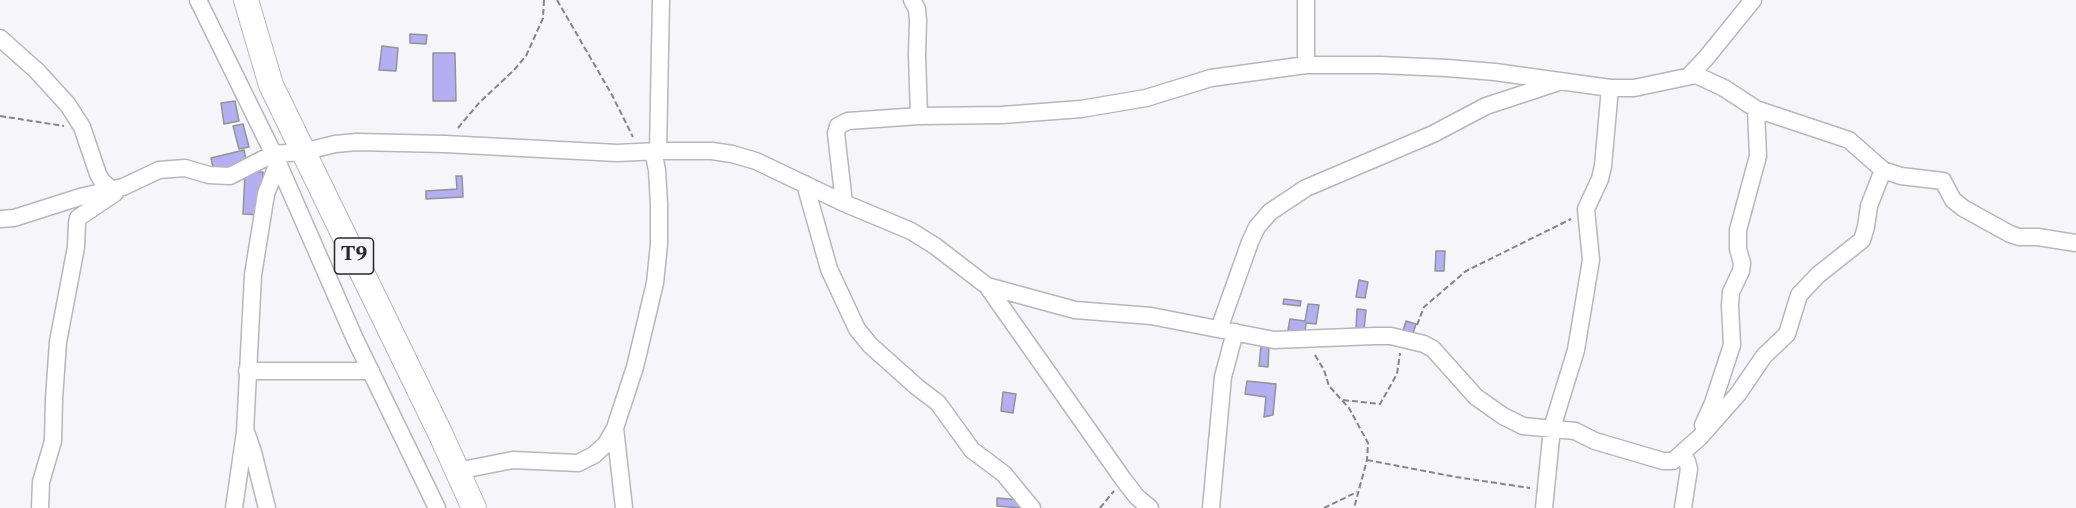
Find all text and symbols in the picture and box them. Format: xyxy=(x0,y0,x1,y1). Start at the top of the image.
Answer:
road number: T9 xyxy=(334,238,374,274)

